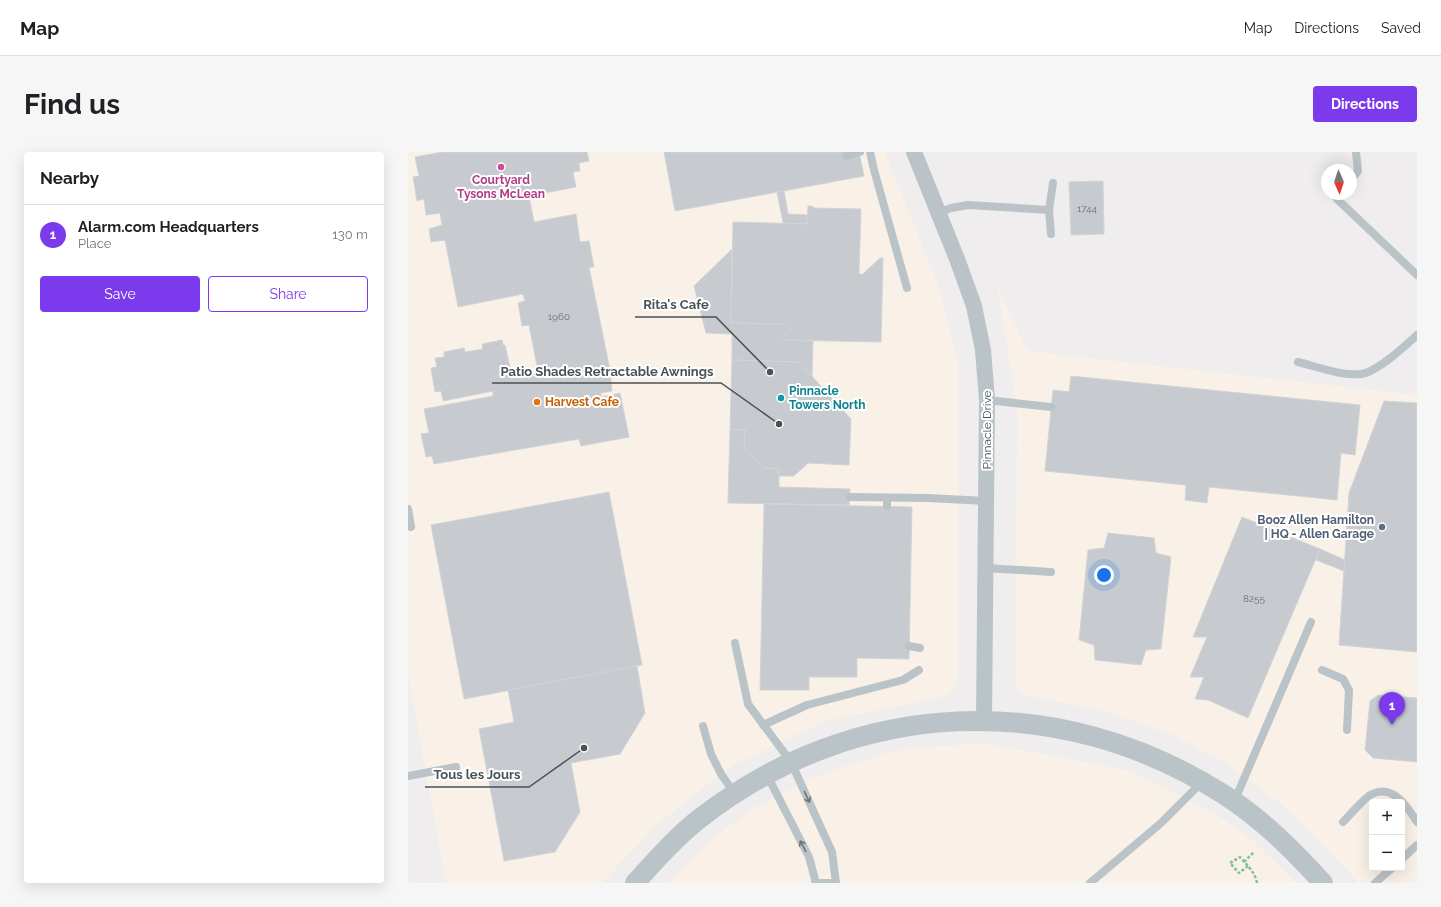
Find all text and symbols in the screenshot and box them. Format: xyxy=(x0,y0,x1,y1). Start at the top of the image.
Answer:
text: Map xyxy=(20,17,59,39)
text: Map xyxy=(1244,20,1272,36)
text: Directions xyxy=(1294,20,1359,36)
text: Saved xyxy=(1381,20,1421,36)
button: Directions xyxy=(1313,86,1417,122)
text: Find us xyxy=(24,88,120,121)
marker: Courtyard Tysons McLean xyxy=(496,162,506,172)
north arrow xyxy=(1321,164,1357,200)
text: Nearby xyxy=(40,168,99,188)
place label: Courtyard Tysons McLean xyxy=(457,173,545,201)
house number: 1744 xyxy=(1077,203,1098,214)
text: Alarm.com Headquarters xyxy=(78,218,259,236)
text: 1 xyxy=(50,227,56,242)
text: 130 m xyxy=(332,227,368,242)
text: Place xyxy=(78,236,111,251)
button: Save xyxy=(40,276,200,312)
button: Share xyxy=(208,276,368,312)
callout: Rita's Cafe xyxy=(635,292,716,317)
text: Rita's Cafe xyxy=(643,297,709,312)
house number: 1960 xyxy=(548,311,570,322)
callout: Patio Shades Retractable Awnings xyxy=(492,358,721,383)
text: Patio Shades Retractable Awnings xyxy=(501,364,714,379)
place label: Pinnacle Towers North xyxy=(789,384,866,412)
street label: Pinnacle Drive xyxy=(980,390,994,470)
marker: Pinnacle Towers North xyxy=(776,393,786,403)
place label: Harvest Cafe xyxy=(545,395,619,409)
marker: Harvest Cafe xyxy=(532,397,542,407)
place label: Booz Allen Hamilton | HQ - Allen Garage xyxy=(1257,513,1374,541)
marker: Booz Allen Hamilton | HQ - Allen Garage xyxy=(1377,522,1387,532)
your location xyxy=(1094,565,1114,585)
house number: 8255 xyxy=(1243,593,1266,604)
pin: 1 xyxy=(1379,692,1405,725)
callout: Tous les Jours xyxy=(425,762,529,787)
text: Tous les Jours xyxy=(434,767,521,782)
one-way arrow xyxy=(804,791,811,803)
map controls xyxy=(1369,799,1405,871)
button: + xyxy=(1369,799,1405,835)
button: − xyxy=(1369,835,1405,871)
one-way arrow xyxy=(799,840,806,852)

